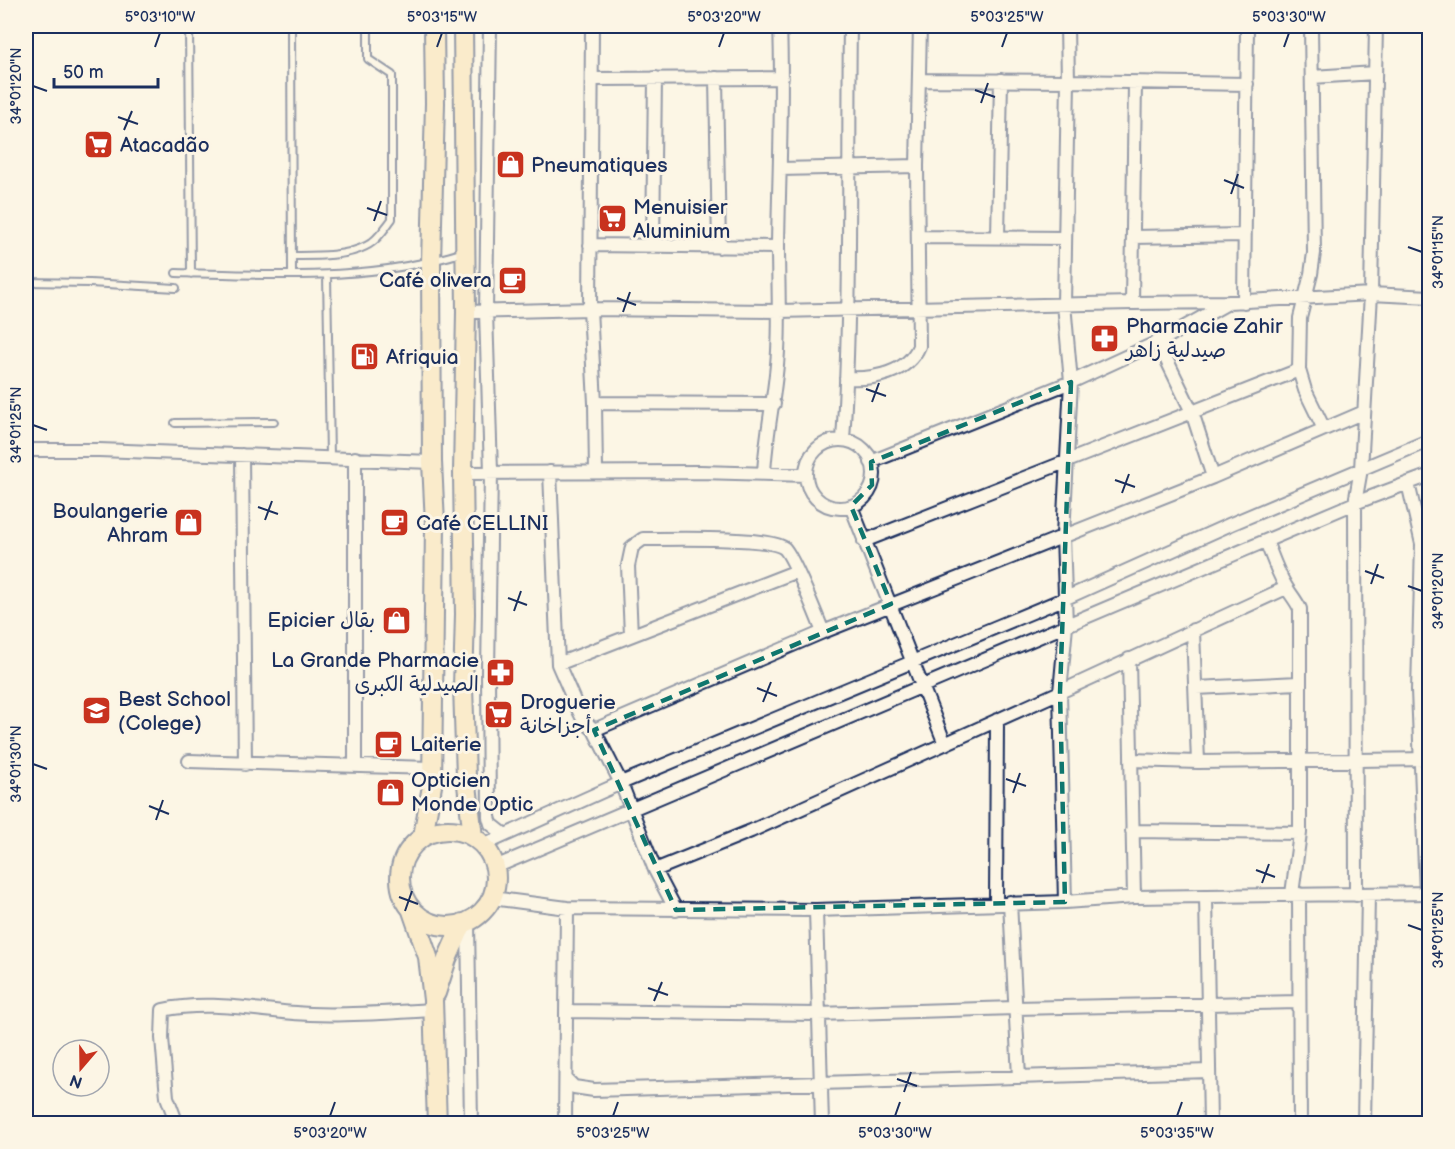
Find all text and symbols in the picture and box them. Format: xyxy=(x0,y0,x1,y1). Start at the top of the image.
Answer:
text: 5°03'10"W xyxy=(125,8,196,27)
text: 5°03'15"W xyxy=(407,8,478,27)
text: 5°03'20"W xyxy=(687,8,761,27)
text: 5°03'25"W xyxy=(970,8,1044,27)
text: 5°03'30"W xyxy=(1252,8,1326,27)
text: 34°01'20"N xyxy=(7,47,26,125)
scale bar xyxy=(54,51,158,89)
text: 50 m xyxy=(63,62,104,83)
supermarket icon: Atacadão xyxy=(83,129,115,161)
place label: Atacadão xyxy=(120,133,210,158)
shop icon: Pneumatiques xyxy=(494,149,526,181)
place label: Pneumatiques xyxy=(531,153,668,178)
place label: Menuisier Aluminium xyxy=(633,195,730,244)
supermarket icon: Menuisier Aluminium xyxy=(596,203,628,235)
text: 34°01'15"N xyxy=(1429,215,1448,289)
cafe icon: Café olivera xyxy=(497,264,529,296)
place label: Café olivera xyxy=(379,268,492,293)
place label: Pharmacie Zahir صيدلية زاهر xyxy=(1124,314,1283,363)
pharmacy icon: Pharmacie Zahir صيدلية زاهر xyxy=(1089,322,1121,354)
fuel station icon: Afriquia xyxy=(349,341,381,373)
place label: Afriquia xyxy=(386,345,459,370)
text: 34°01'25"N xyxy=(7,387,26,464)
place label: Boulangerie Ahram xyxy=(52,499,168,548)
shop icon: Boulangerie Ahram xyxy=(173,507,205,539)
cafe icon: Café CELLINI xyxy=(379,507,411,539)
place label: Café CELLINI xyxy=(416,511,549,536)
text: 34°01'20"N xyxy=(1429,552,1448,630)
shop icon: Epicier بقال xyxy=(380,604,412,636)
place label: Epicier بقال xyxy=(267,608,375,633)
place label: La Grande Pharmacie الصيدلية الكبرى xyxy=(271,648,479,697)
pharmacy icon: La Grande Pharmacie الصيدلية الكبرى xyxy=(484,656,516,688)
place label: Best School (Colege) xyxy=(118,687,231,736)
place label: Droguerie أجزاخانة xyxy=(520,690,616,739)
school or university icon: Best School (Colege) xyxy=(81,695,113,727)
supermarket icon: Droguerie أجزاخانة xyxy=(483,698,515,730)
text: 34°01'30"N xyxy=(7,725,26,803)
cafe icon: Laiterie xyxy=(373,728,405,760)
place label: Laiterie xyxy=(410,732,481,757)
place label: Opticien Monde Optic xyxy=(411,768,534,817)
shop icon: Opticien Monde Optic xyxy=(374,776,406,808)
text: 34°01'25"N xyxy=(1429,892,1448,969)
north arrow xyxy=(51,1038,111,1098)
text: N xyxy=(67,1070,85,1092)
text: 5°03'20"W xyxy=(293,1124,367,1143)
text: 5°03'25"W xyxy=(576,1124,650,1143)
text: 5°03'30"W xyxy=(858,1124,932,1143)
text: 5°03'35"W xyxy=(1140,1124,1214,1143)

